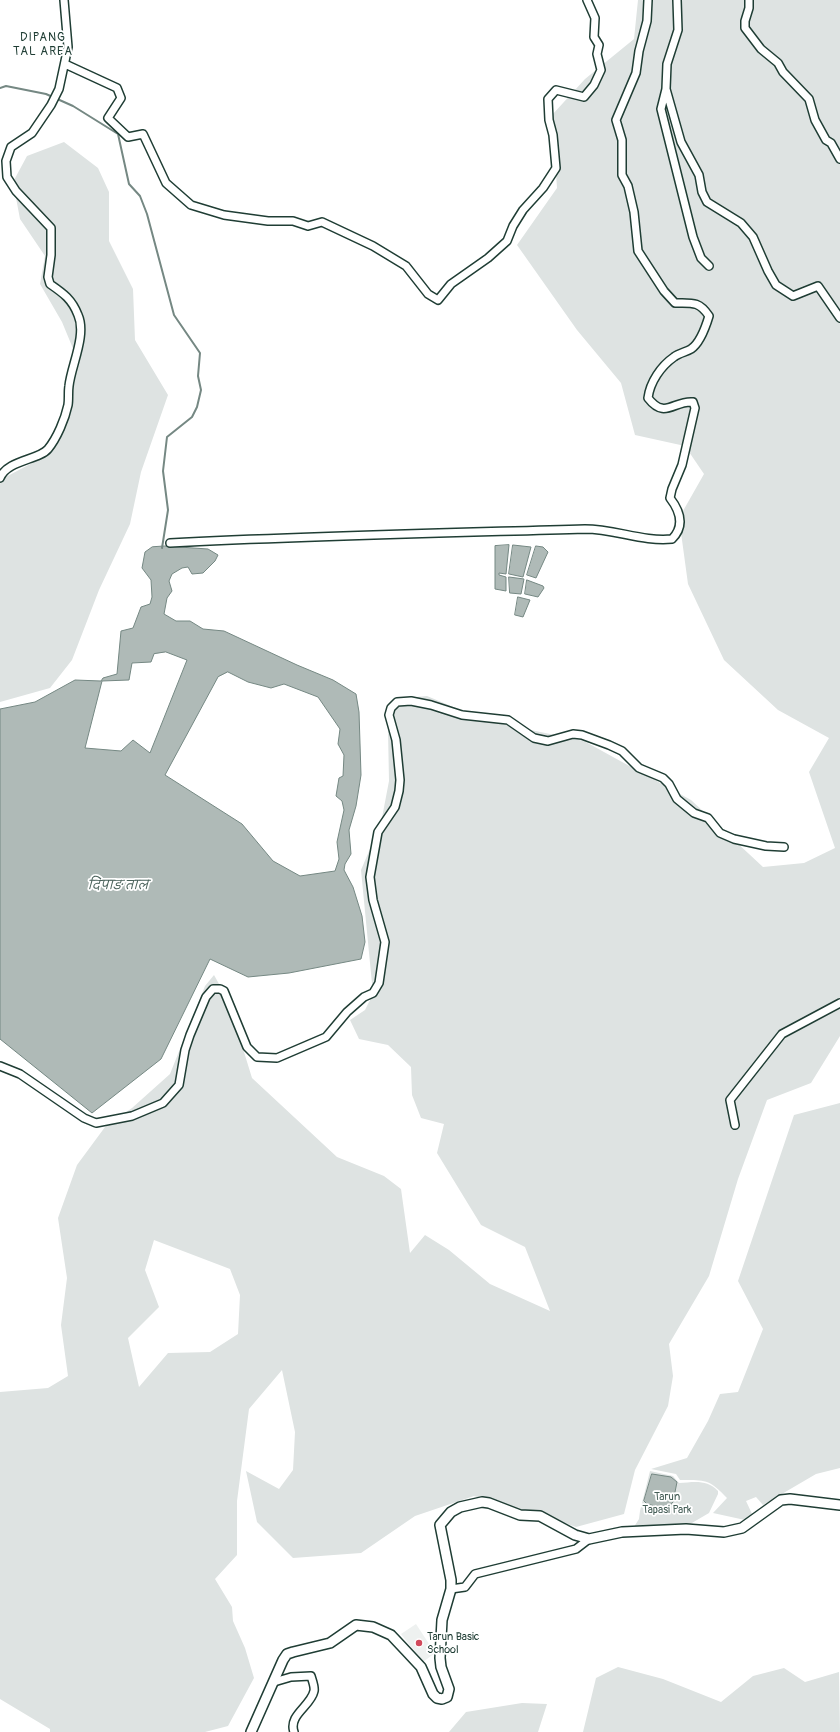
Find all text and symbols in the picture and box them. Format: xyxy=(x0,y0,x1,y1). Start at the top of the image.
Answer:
district label: DIPANG TAL AREA xyxy=(13,31,73,59)
water label: दिपाङ ताल xyxy=(88,879,148,893)
park label: Tarun Tapasi Park xyxy=(642,1490,692,1516)
place label: Tarun Basic School xyxy=(427,1630,479,1656)
marker: Tarun Basic School xyxy=(414,1638,424,1648)

